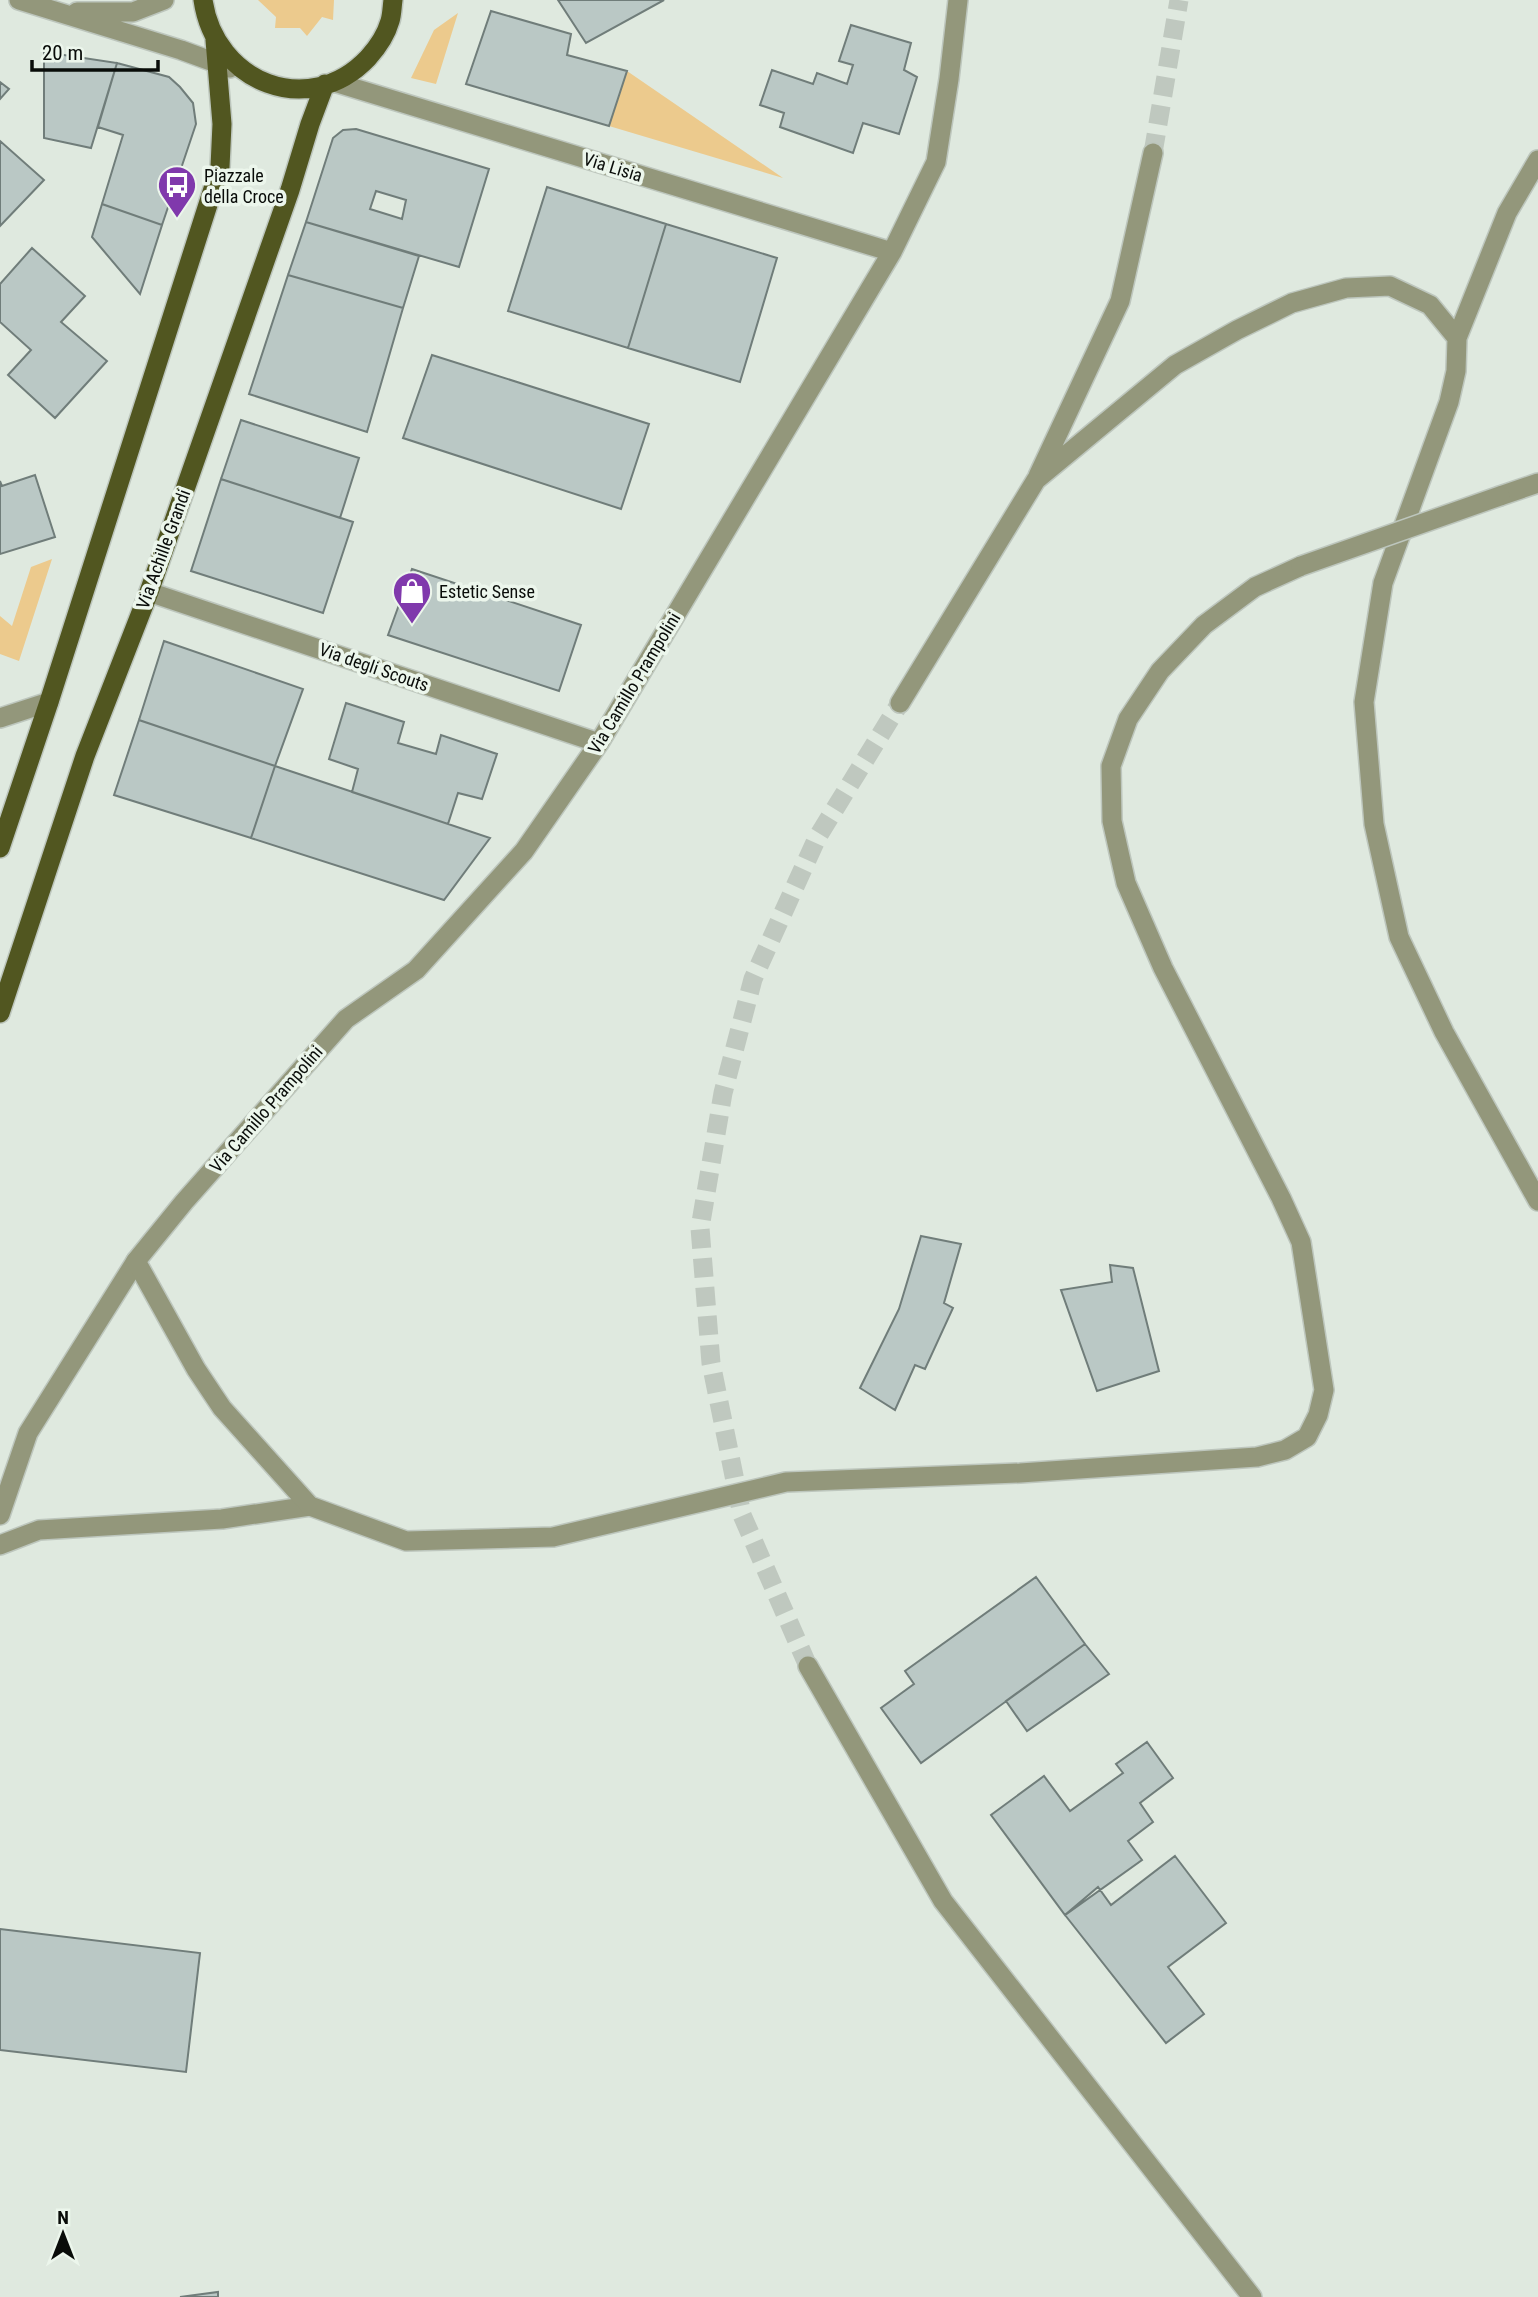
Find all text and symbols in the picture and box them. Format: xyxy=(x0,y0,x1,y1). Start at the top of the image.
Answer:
scale bar xyxy=(32,28,158,72)
text: 20 m xyxy=(42,41,83,65)
street label: Via Lisia xyxy=(581,148,645,186)
bus stop icon: Piazzale della Croce xyxy=(156,164,198,219)
place label: Piazzale della Croce xyxy=(204,165,284,207)
street label: Via Achille Grandi xyxy=(132,486,194,612)
shop icon: Estetic Sense xyxy=(391,570,433,625)
place label: Estetic Sense xyxy=(439,581,535,602)
street label: Via Camillo Prampolini xyxy=(583,608,685,758)
street label: Via degli Scouts xyxy=(316,638,432,696)
street label: Via Camillo Prampolini xyxy=(205,1041,327,1177)
north arrow xyxy=(28,2199,98,2269)
text: N xyxy=(57,2206,69,2229)

